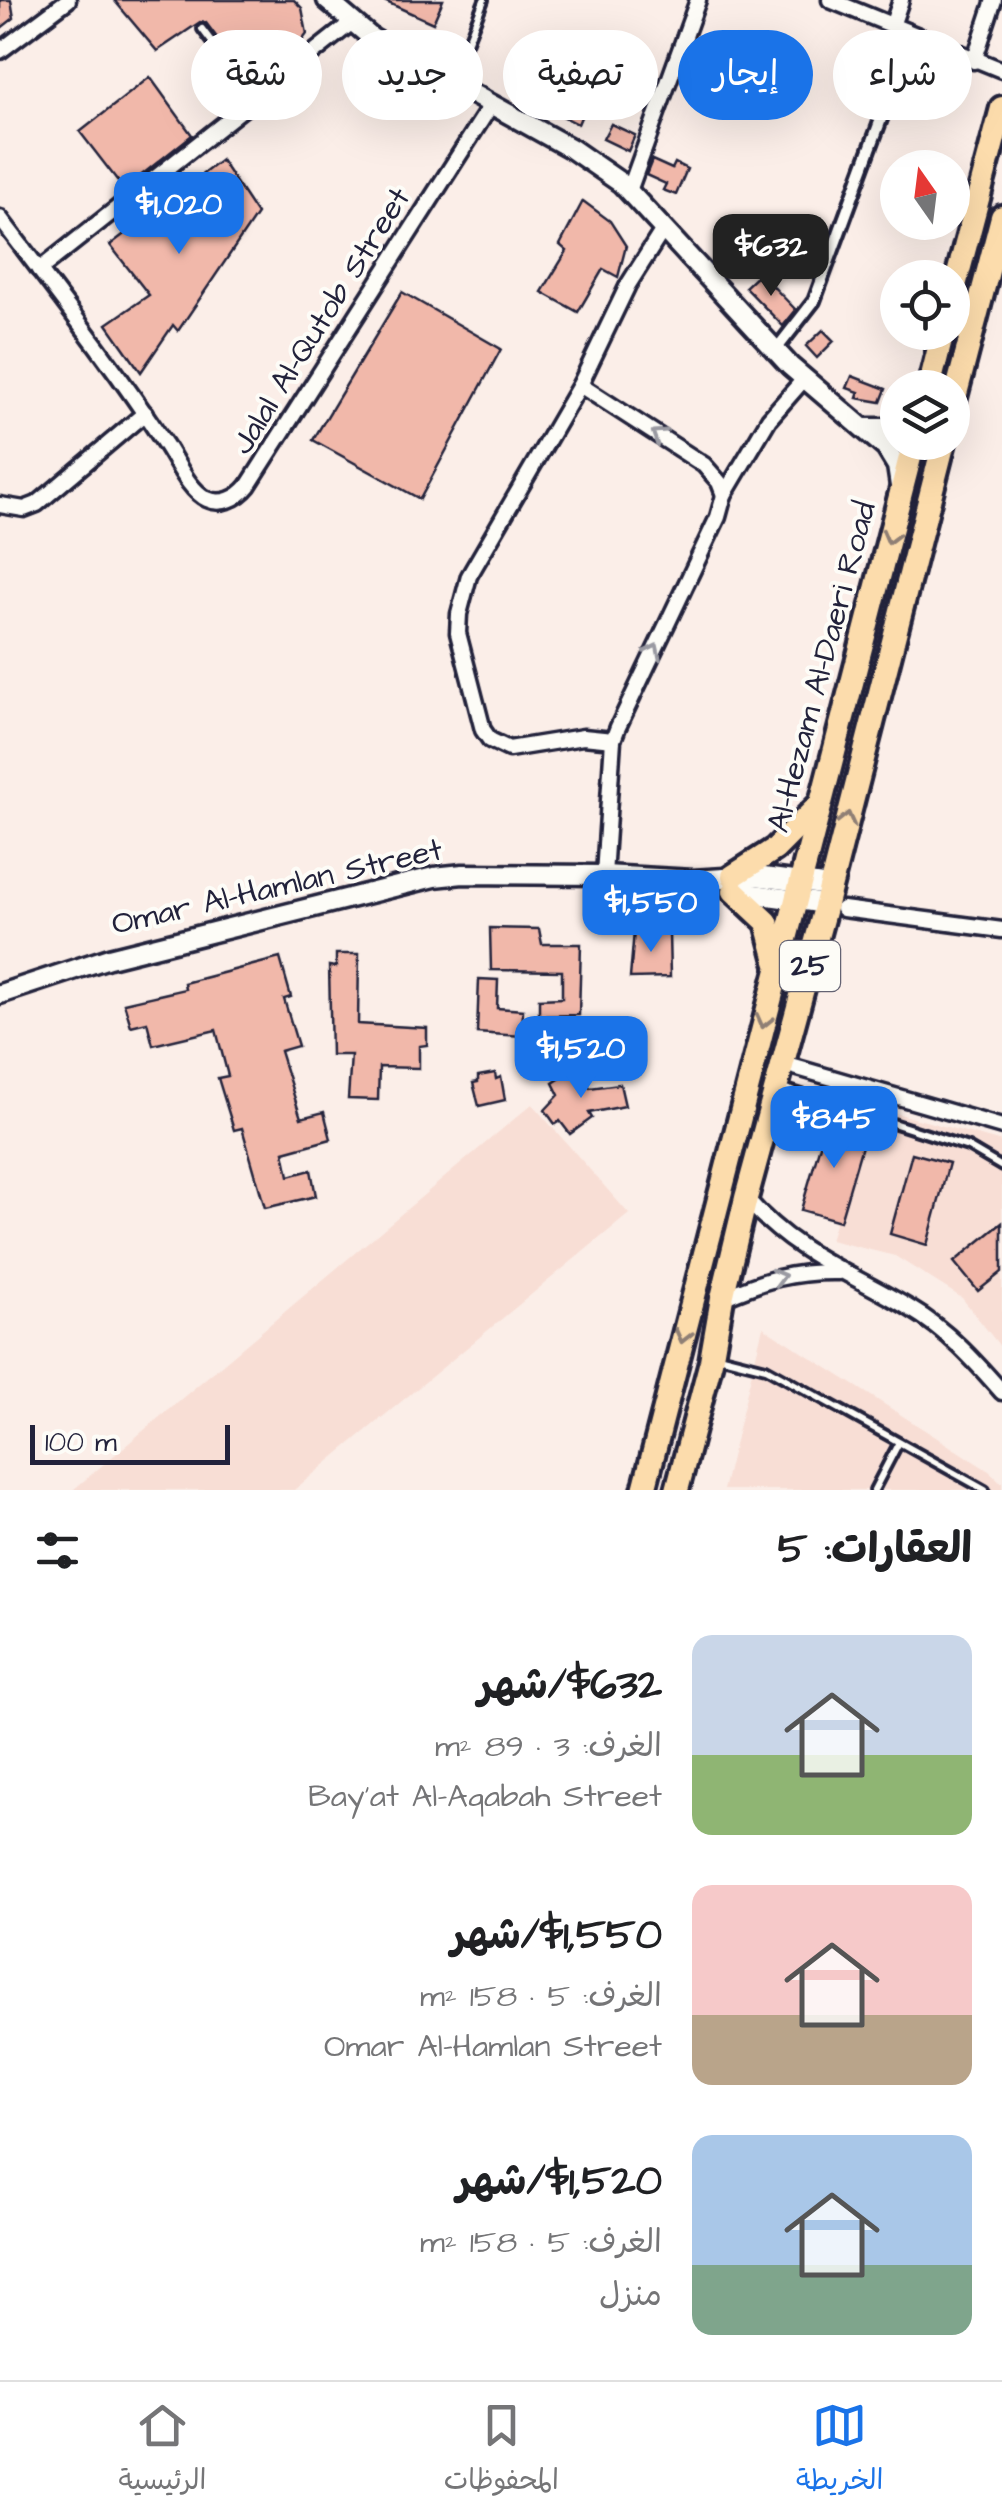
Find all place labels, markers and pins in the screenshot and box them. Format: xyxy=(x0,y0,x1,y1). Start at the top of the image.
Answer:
pin: $1,020 xyxy=(98,172,260,257)
pin: $632 xyxy=(712,214,830,299)
pin: $1,550 xyxy=(570,870,732,955)
pin: $1,520 xyxy=(500,1016,662,1101)
pin: $845 xyxy=(775,1086,893,1171)

